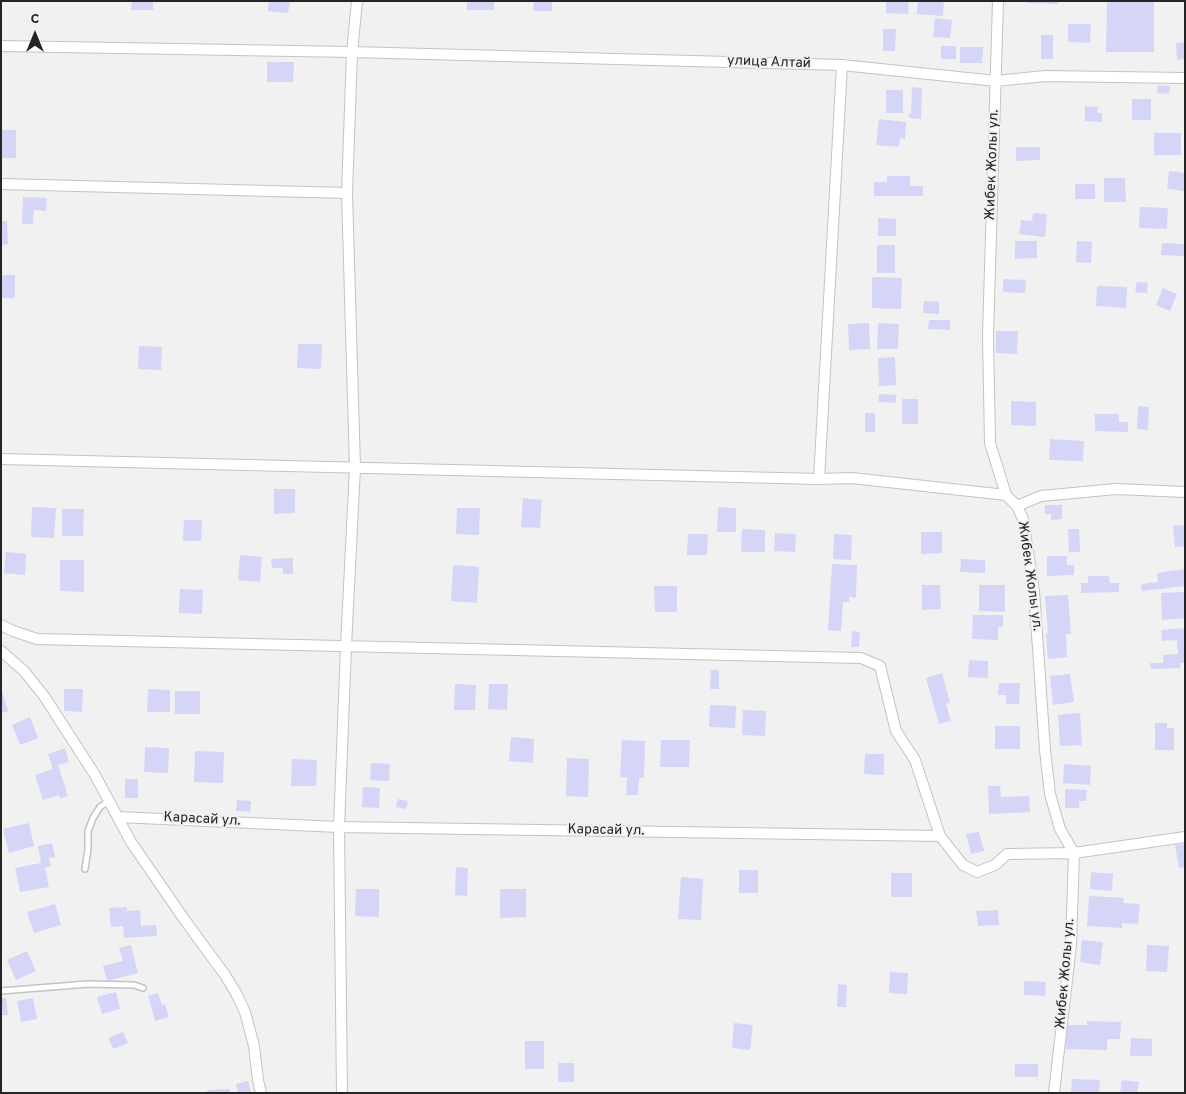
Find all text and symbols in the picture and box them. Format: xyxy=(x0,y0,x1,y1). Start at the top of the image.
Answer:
north arrow xyxy=(10,10,60,60)
text: С xyxy=(31,11,39,28)
street label: улица Алтай xyxy=(727,53,811,73)
street label: Жибек Жолы ул. xyxy=(983,109,1003,221)
street label: Жибек Жолы ул. xyxy=(1013,520,1045,632)
street label: Карасай ул. xyxy=(163,810,241,830)
street label: Карасай ул. xyxy=(567,822,645,840)
street label: Жибек Жолы ул. xyxy=(1053,918,1079,1030)

